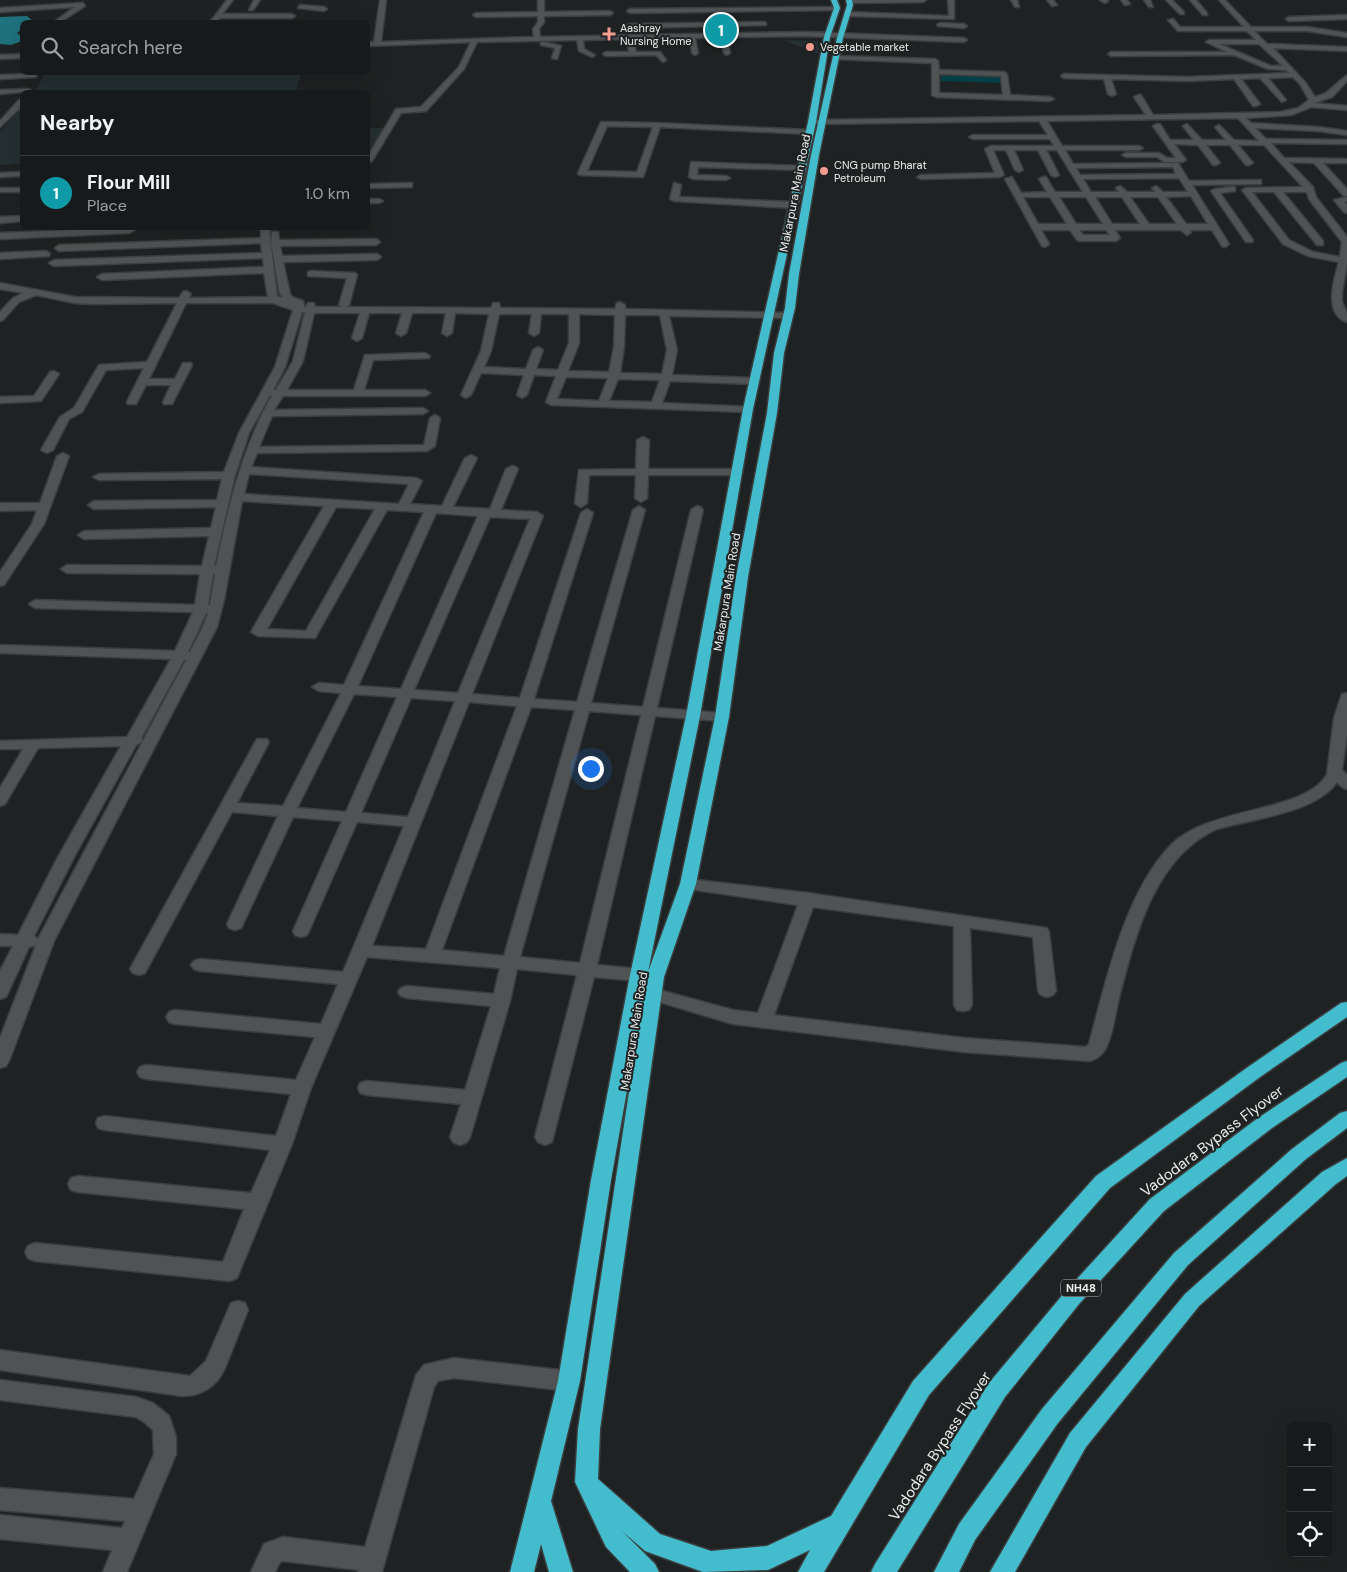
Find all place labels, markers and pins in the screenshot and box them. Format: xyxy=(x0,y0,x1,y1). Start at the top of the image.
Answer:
pin: 1 xyxy=(705,11,737,49)
place label: Aashray Nursing Home xyxy=(620,21,692,48)
marker: Aashray Nursing Home xyxy=(602,27,616,41)
place label: Vegetable market xyxy=(820,40,909,54)
marker: Vegetable market xyxy=(804,41,816,53)
place label: CNG pump Bharat Petroleum xyxy=(834,158,927,185)
marker: CNG pump Bharat Petroleum xyxy=(818,165,830,177)

